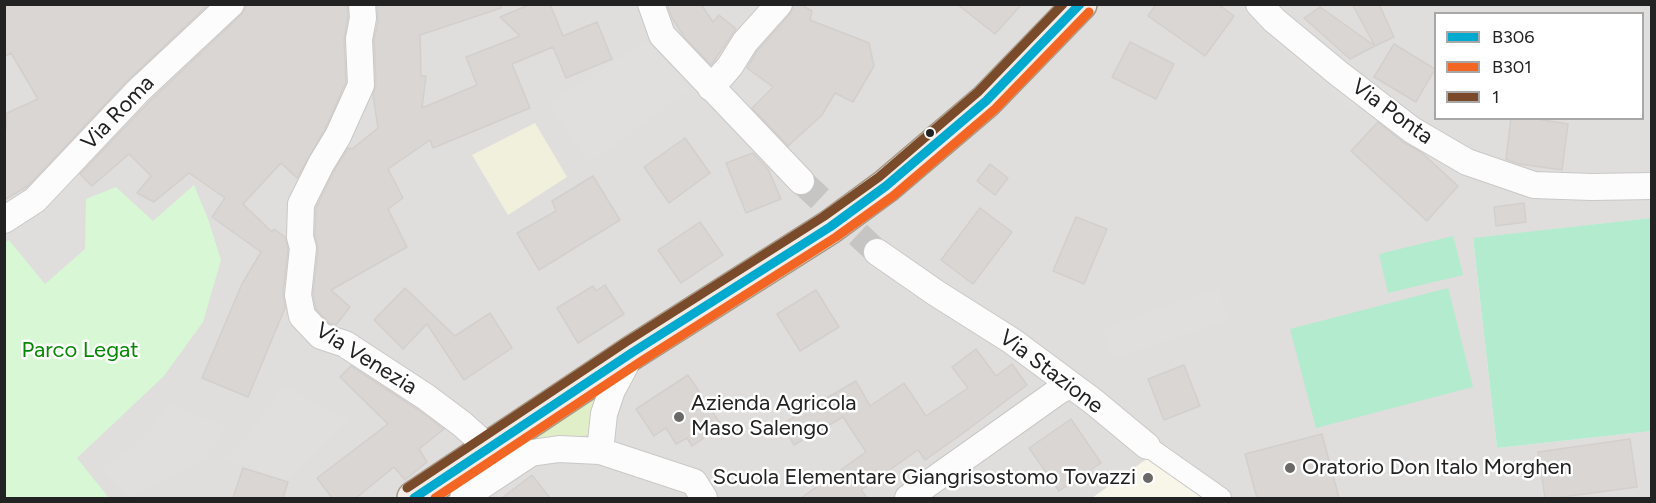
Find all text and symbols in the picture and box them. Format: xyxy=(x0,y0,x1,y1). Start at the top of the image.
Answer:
legend xyxy=(1434,12,1644,120)
text: B306 xyxy=(1492,26,1535,48)
text: B301 xyxy=(1492,56,1532,78)
street label: Via Roma xyxy=(76,70,160,156)
street label: Via Ponta xyxy=(1346,74,1438,150)
text: 1 xyxy=(1492,86,1499,108)
unlabelled marker xyxy=(924,127,936,139)
street label: Via Venezia xyxy=(310,317,422,401)
street label: Via Stazione xyxy=(994,324,1108,420)
park label: Parco Legat xyxy=(21,338,139,364)
place label: Azienda Agricola Maso Salengo xyxy=(691,391,857,442)
marker: Azienda Agricola Maso Salengo xyxy=(672,410,686,424)
place label: Oratorio Don Italo Morghen xyxy=(1302,455,1572,481)
marker: Oratorio Don Italo Morghen xyxy=(1283,461,1297,475)
place label: Scuola Elementare Giangrisostomo Tovazzi xyxy=(712,465,1136,491)
marker: Scuola Elementare Giangrisostomo Tovazzi xyxy=(1141,471,1155,485)

